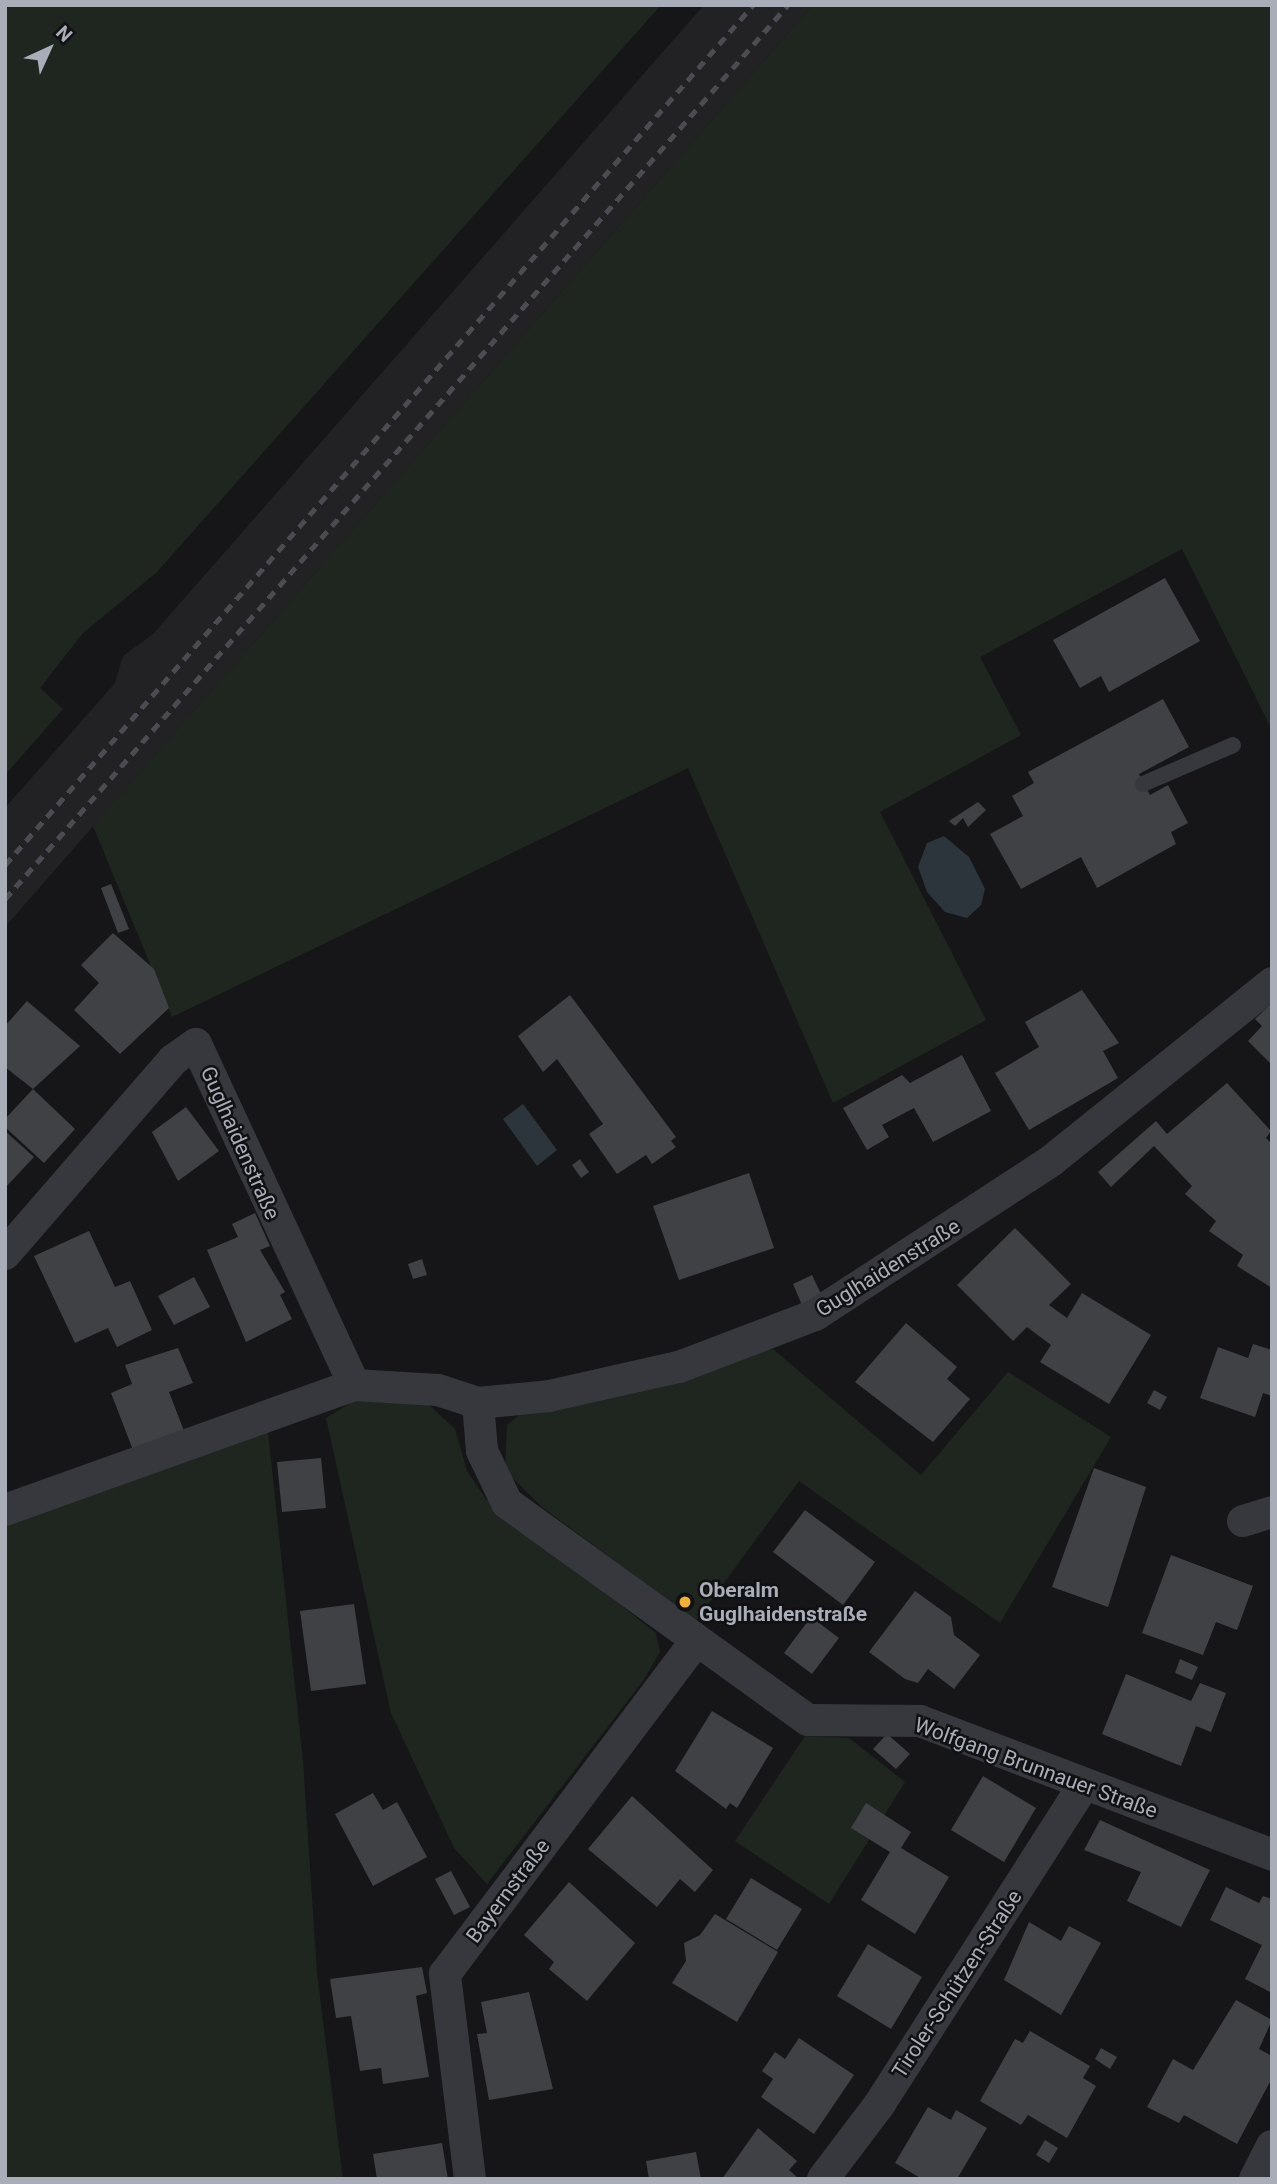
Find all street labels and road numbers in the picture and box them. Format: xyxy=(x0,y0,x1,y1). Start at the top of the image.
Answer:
street label: Guglhaidenstraße xyxy=(195,1063,285,1223)
street label: Guglhaidenstraße xyxy=(811,1214,965,1322)
street label: Wolfgang Brunnauer Straße xyxy=(911,1712,1161,1824)
street label: Bayernstraße xyxy=(461,1834,555,1948)
street label: Tiroler-Schützen-Straße xyxy=(887,1885,1027,2083)

